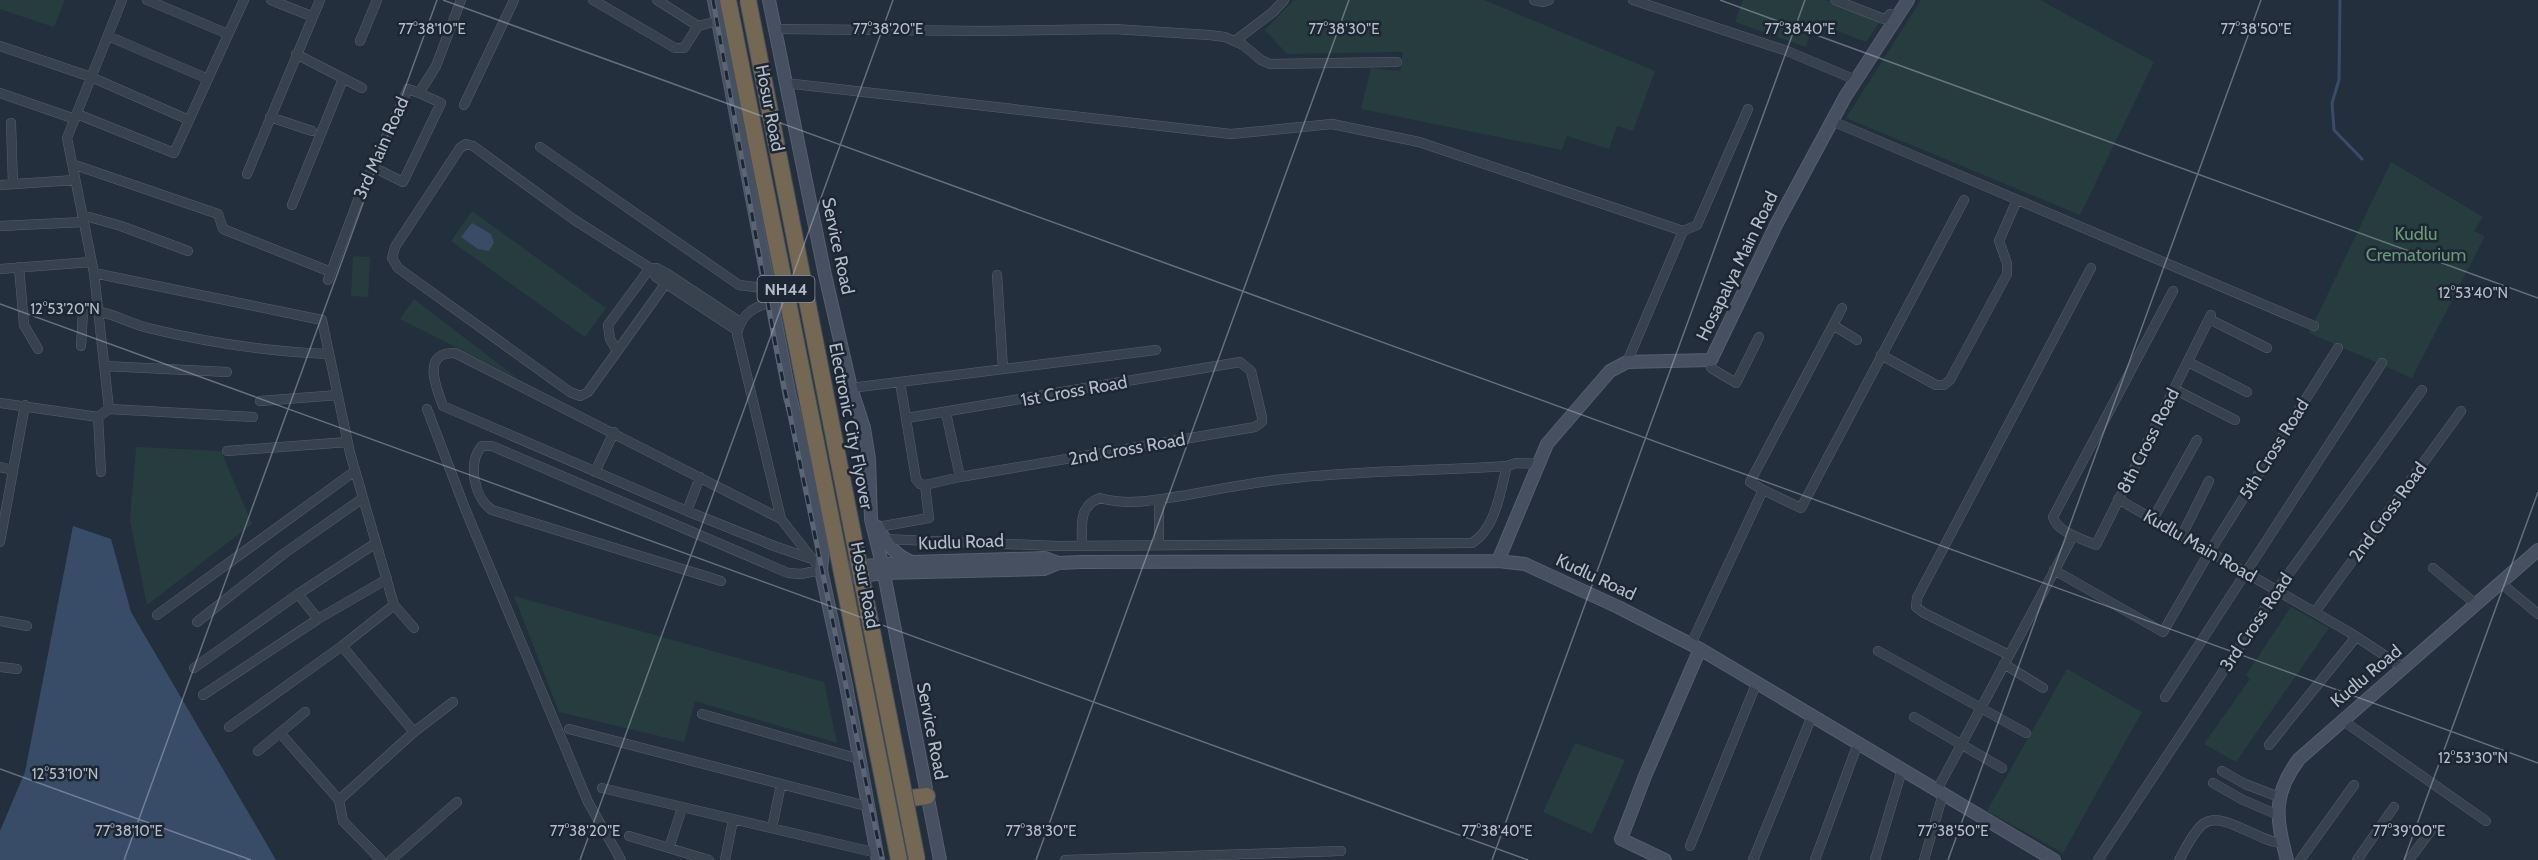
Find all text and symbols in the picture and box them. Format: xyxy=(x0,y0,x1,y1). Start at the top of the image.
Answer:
text: 77°38'10"E xyxy=(398,20,466,38)
text: 77°38'20"E xyxy=(853,20,923,38)
text: 77°38'30"E xyxy=(1309,20,1379,38)
text: 77°38'40"E xyxy=(1764,20,1836,38)
text: 77°38'50"E xyxy=(2221,20,2291,38)
street label: Hosur Road xyxy=(751,63,789,153)
street label: 3rd Main Road xyxy=(349,94,413,202)
street label: Hosapalya Main Road xyxy=(1691,188,1783,344)
street label: Service Road xyxy=(817,196,859,296)
park label: Kudlu Crematorium xyxy=(2366,223,2466,266)
road number: NH44 xyxy=(758,276,814,302)
text: 12°53'40"N xyxy=(2438,284,2508,302)
text: 12°53'20"N xyxy=(30,300,100,318)
street label: Electronic City Flyover xyxy=(824,341,878,512)
street label: 1st Cross Road xyxy=(1019,371,1129,411)
street label: 8th Cross Road xyxy=(2112,385,2184,497)
street label: 5th Cross Road xyxy=(2234,395,2314,503)
street label: 2nd Cross Road xyxy=(1067,428,1187,470)
street label: 2nd Cross Road xyxy=(2344,458,2432,566)
street label: Kudlu Main Road xyxy=(2139,505,2261,587)
street label: Kudlu Road xyxy=(918,530,1004,554)
street label: Hosur Road xyxy=(846,540,884,630)
street label: Kudlu Road xyxy=(1552,549,1640,605)
street label: 3rd Cross Road xyxy=(2215,569,2297,675)
street label: Kudlu Road xyxy=(2326,640,2406,712)
street label: Service Road xyxy=(912,681,952,781)
text: 12°53'30"N xyxy=(2438,749,2508,767)
text: 12°53'10"N xyxy=(32,765,98,783)
text: 77°38'10"E xyxy=(95,822,163,840)
text: 77°38'20"E xyxy=(550,822,620,840)
text: 77°38'30"E xyxy=(1006,822,1076,840)
text: 77°38'40"E xyxy=(1461,822,1533,840)
text: 77°38'50"E xyxy=(1918,822,1988,840)
text: 77°39'00"E xyxy=(2373,822,2445,840)

